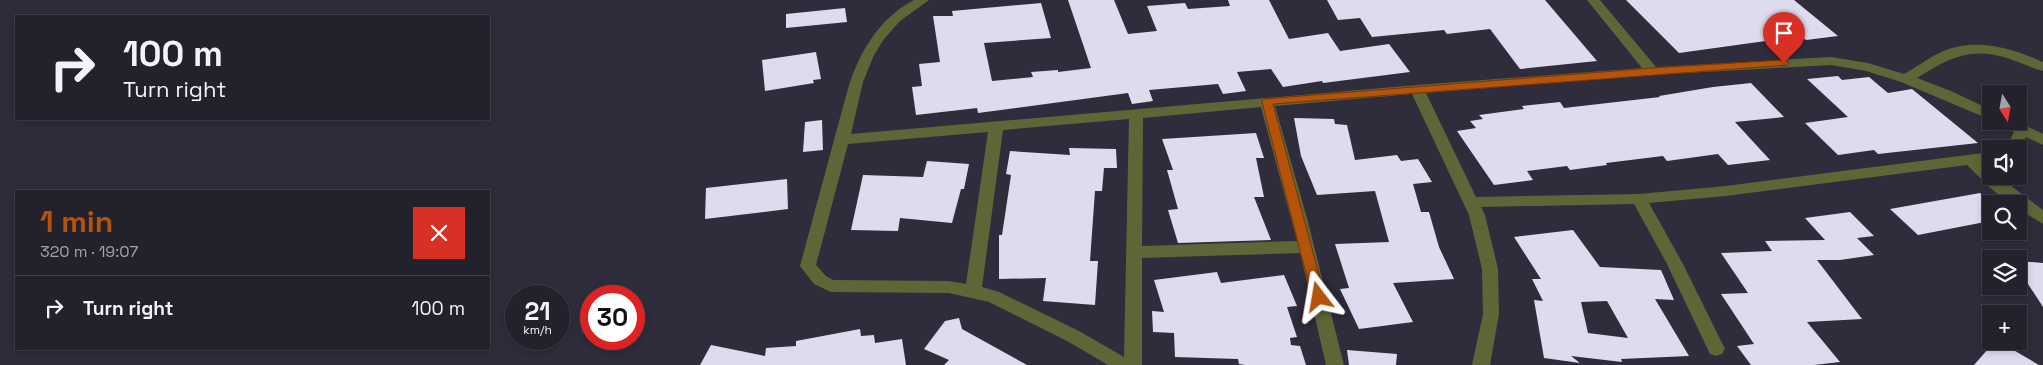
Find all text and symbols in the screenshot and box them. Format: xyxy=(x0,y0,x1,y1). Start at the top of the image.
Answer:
pin xyxy=(1763,12,1805,63)
icon: arrive xyxy=(1770,19,1798,47)
text: 100 m xyxy=(123,32,223,76)
icon: right xyxy=(40,35,105,100)
text: Turn right xyxy=(123,75,226,103)
north arrow xyxy=(1982,85,2028,130)
map controls xyxy=(1982,85,2027,350)
button: sound xyxy=(1982,140,2027,185)
button: search xyxy=(1982,195,2027,240)
text: 1 min xyxy=(40,202,113,241)
button: close xyxy=(413,207,465,259)
text: 320 m · 19:07 xyxy=(40,241,138,262)
button: layers xyxy=(1982,250,2027,295)
position arrow xyxy=(1292,270,1344,322)
speed limit sign: 30 xyxy=(580,285,645,350)
icon: right xyxy=(40,294,68,322)
text: 21 xyxy=(524,295,551,327)
text: Turn right xyxy=(83,296,173,321)
text: 100 m xyxy=(411,296,465,321)
button: + xyxy=(1982,305,2027,350)
text: km/h xyxy=(523,322,552,338)

